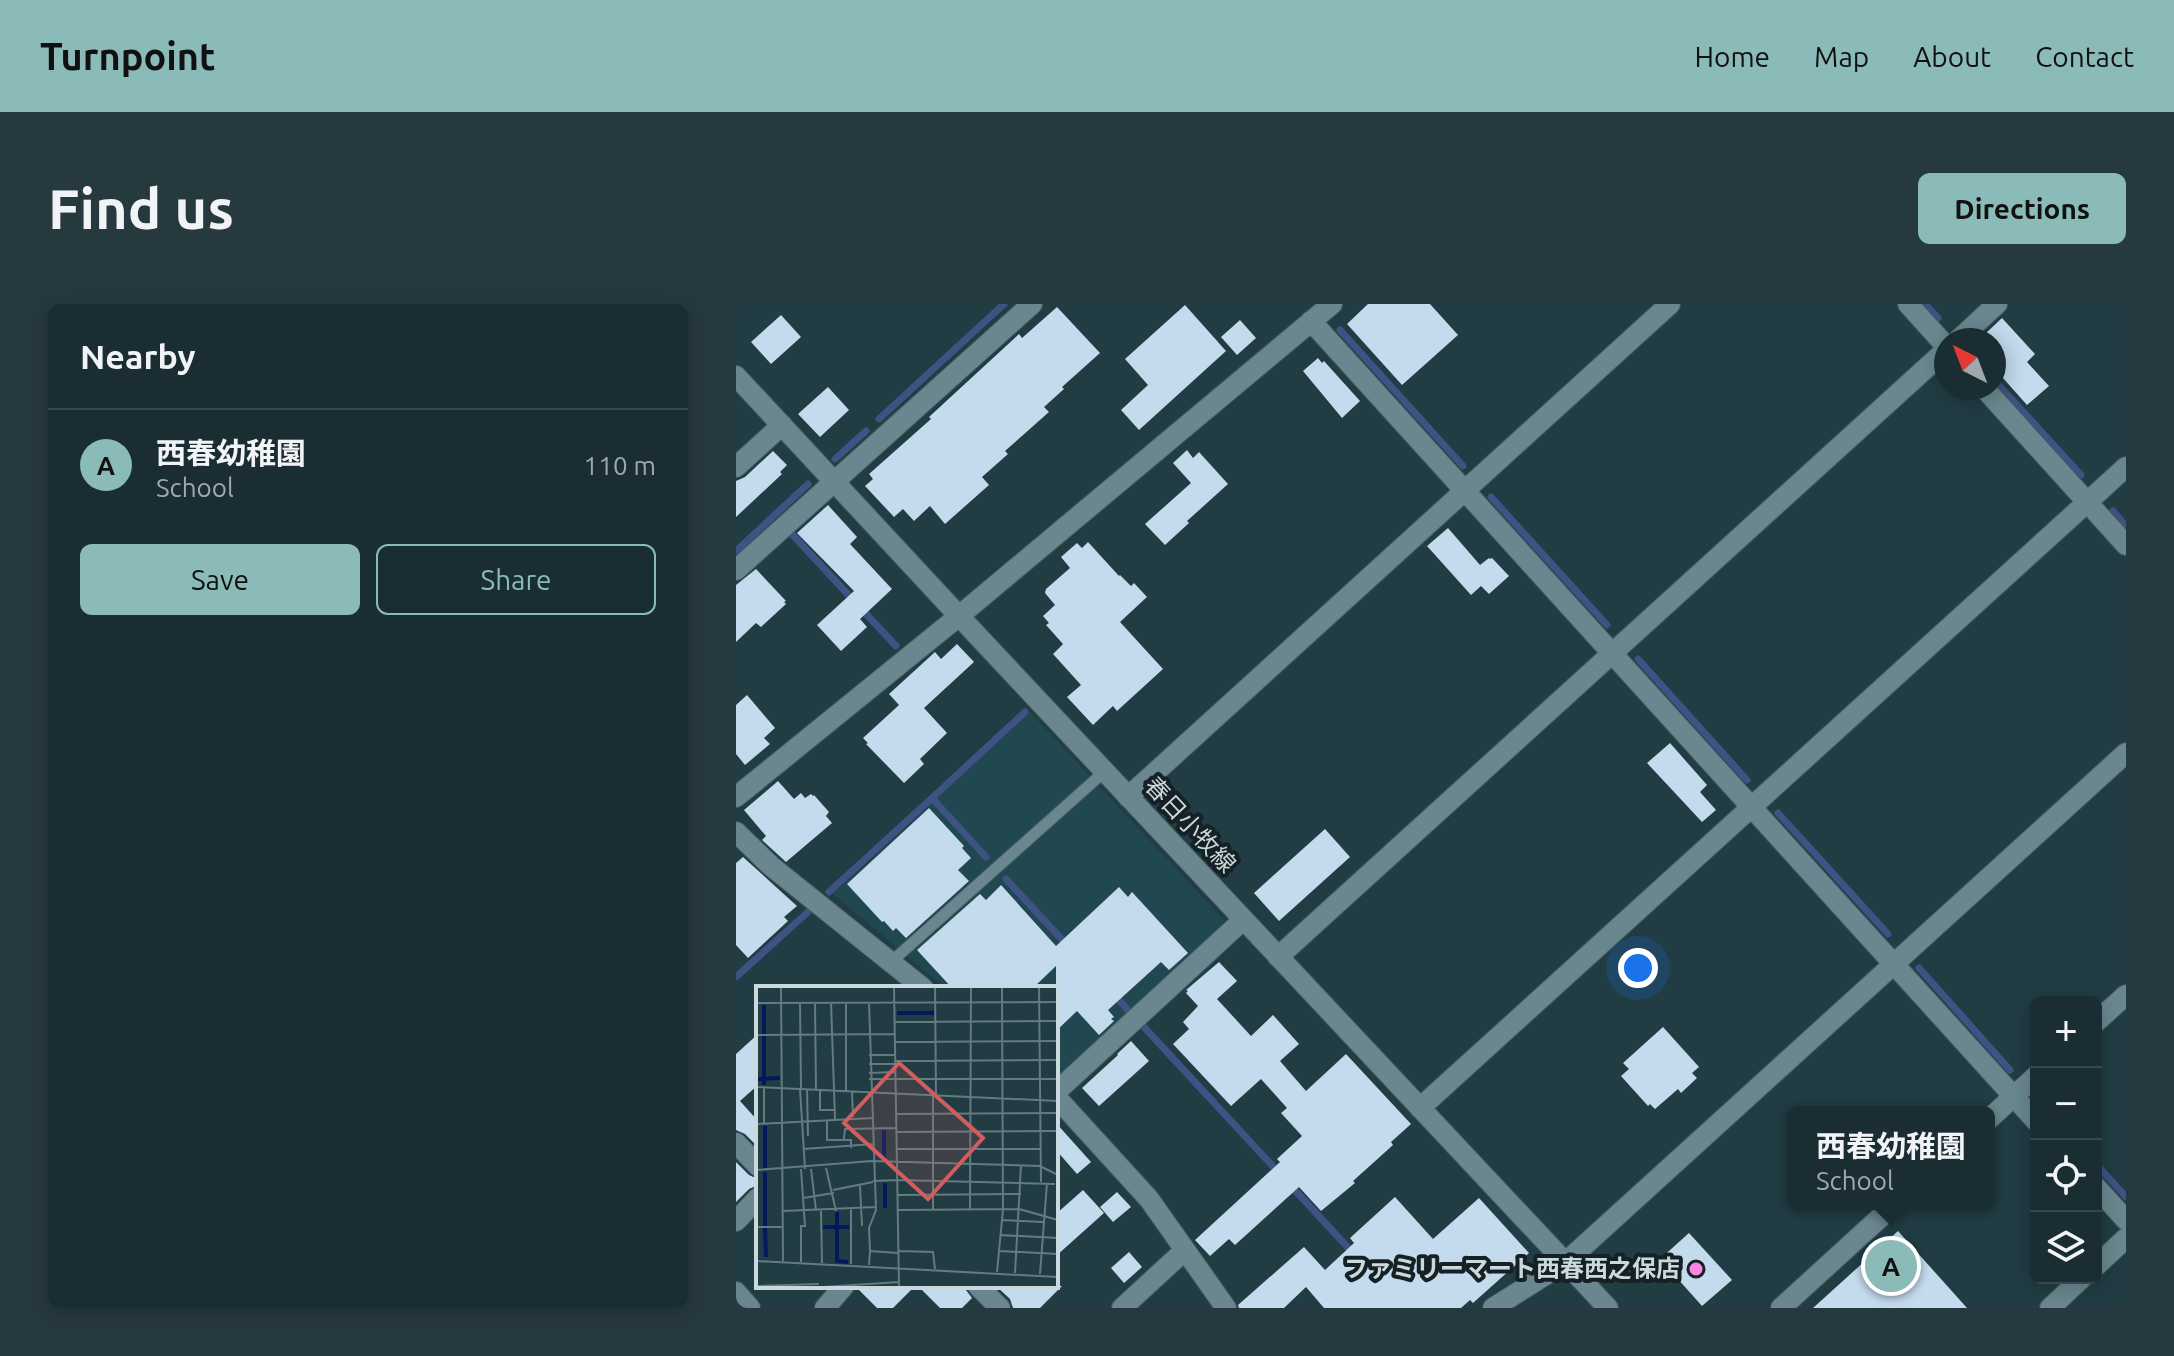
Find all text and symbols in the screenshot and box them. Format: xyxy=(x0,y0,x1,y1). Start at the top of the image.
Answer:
text: Turnpoint xyxy=(40,35,215,77)
text: Home xyxy=(1695,41,1770,72)
text: Map xyxy=(1814,41,1869,72)
text: About xyxy=(1913,41,1991,72)
text: Contact xyxy=(2035,41,2134,72)
button: Directions xyxy=(1918,173,2126,244)
text: Find us xyxy=(48,177,234,240)
north arrow xyxy=(1934,328,2006,400)
text: Nearby xyxy=(80,337,195,375)
text: 西春幼稚園 xyxy=(156,436,306,470)
text: A xyxy=(97,451,115,480)
text: 110 m xyxy=(584,451,656,480)
text: School xyxy=(156,473,234,502)
button: Save xyxy=(80,544,360,615)
button: Share xyxy=(376,544,656,615)
street label: 春日小牧線 xyxy=(1140,772,1241,878)
your location xyxy=(1618,948,1658,988)
inset map xyxy=(756,986,1058,1288)
map controls xyxy=(2030,996,2102,1284)
button: + xyxy=(2030,996,2102,1068)
button: − xyxy=(2030,1068,2102,1140)
popup xyxy=(1787,1106,1995,1210)
text: 西春幼稚園 xyxy=(1816,1129,1966,1163)
button: locate xyxy=(2030,1140,2102,1212)
text: School xyxy=(1816,1166,1894,1195)
button: layers xyxy=(2030,1212,2102,1284)
pin: A xyxy=(1865,1236,1917,1296)
place label: ファミリーマート西春西之保店 xyxy=(1344,1255,1680,1282)
marker: ファミリーマート西春西之保店 xyxy=(1687,1260,1705,1278)

